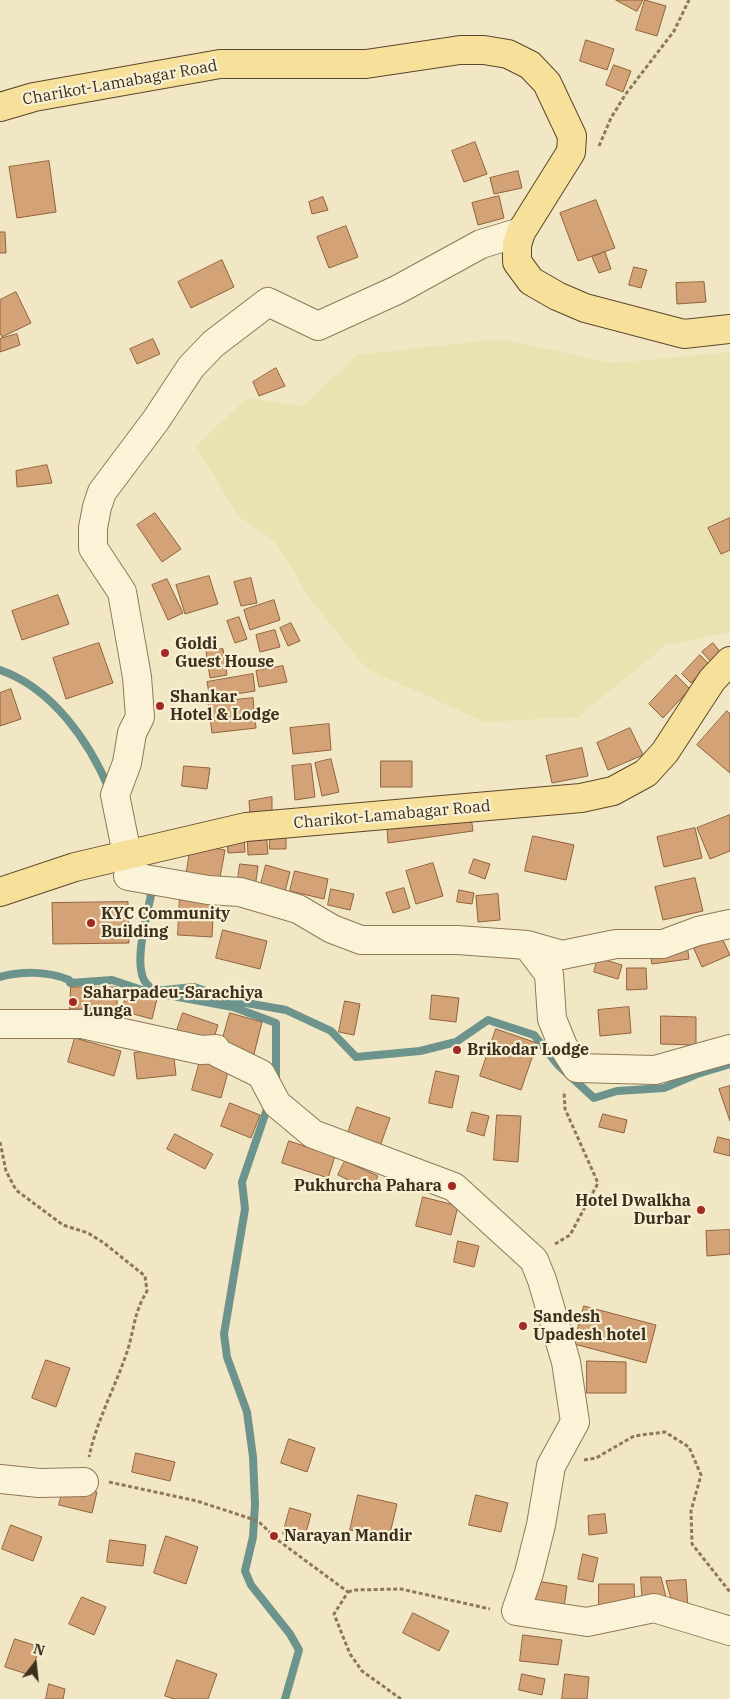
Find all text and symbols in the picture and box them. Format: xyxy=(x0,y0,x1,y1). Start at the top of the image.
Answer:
street label: Charikot-Lamabagar Road xyxy=(21,56,219,110)
place label: Goldi Guest House xyxy=(175,634,274,672)
marker: Goldi Guest House xyxy=(159,647,171,659)
place label: Shankar Hotel & Lodge xyxy=(170,687,279,725)
marker: Shankar Hotel & Lodge xyxy=(154,700,166,712)
street label: Charikot-Lamabagar Road xyxy=(293,797,491,833)
place label: KYC Community Building xyxy=(101,904,230,942)
marker: KYC Community Building xyxy=(85,917,97,929)
place label: Saharpadeu-Sarachiya Lunga xyxy=(83,983,263,1021)
marker: Saharpadeu-Sarachiya Lunga xyxy=(67,996,79,1008)
place label: Brikodar Lodge xyxy=(467,1040,589,1060)
marker: Brikodar Lodge xyxy=(451,1044,463,1056)
place label: Pukhurcha Pahara xyxy=(294,1176,442,1196)
marker: Pukhurcha Pahara xyxy=(446,1180,458,1192)
place label: Hotel Dwalkha Durbar xyxy=(575,1191,691,1229)
marker: Hotel Dwalkha Durbar xyxy=(695,1204,707,1216)
place label: Sandesh Upadesh hotel xyxy=(533,1307,646,1345)
marker: Sandesh Upadesh hotel xyxy=(517,1320,529,1332)
place label: Narayan Mandir xyxy=(284,1526,412,1546)
marker: Narayan Mandir xyxy=(268,1530,280,1542)
north arrow xyxy=(10,1639,60,1689)
text: N xyxy=(31,1639,47,1660)

